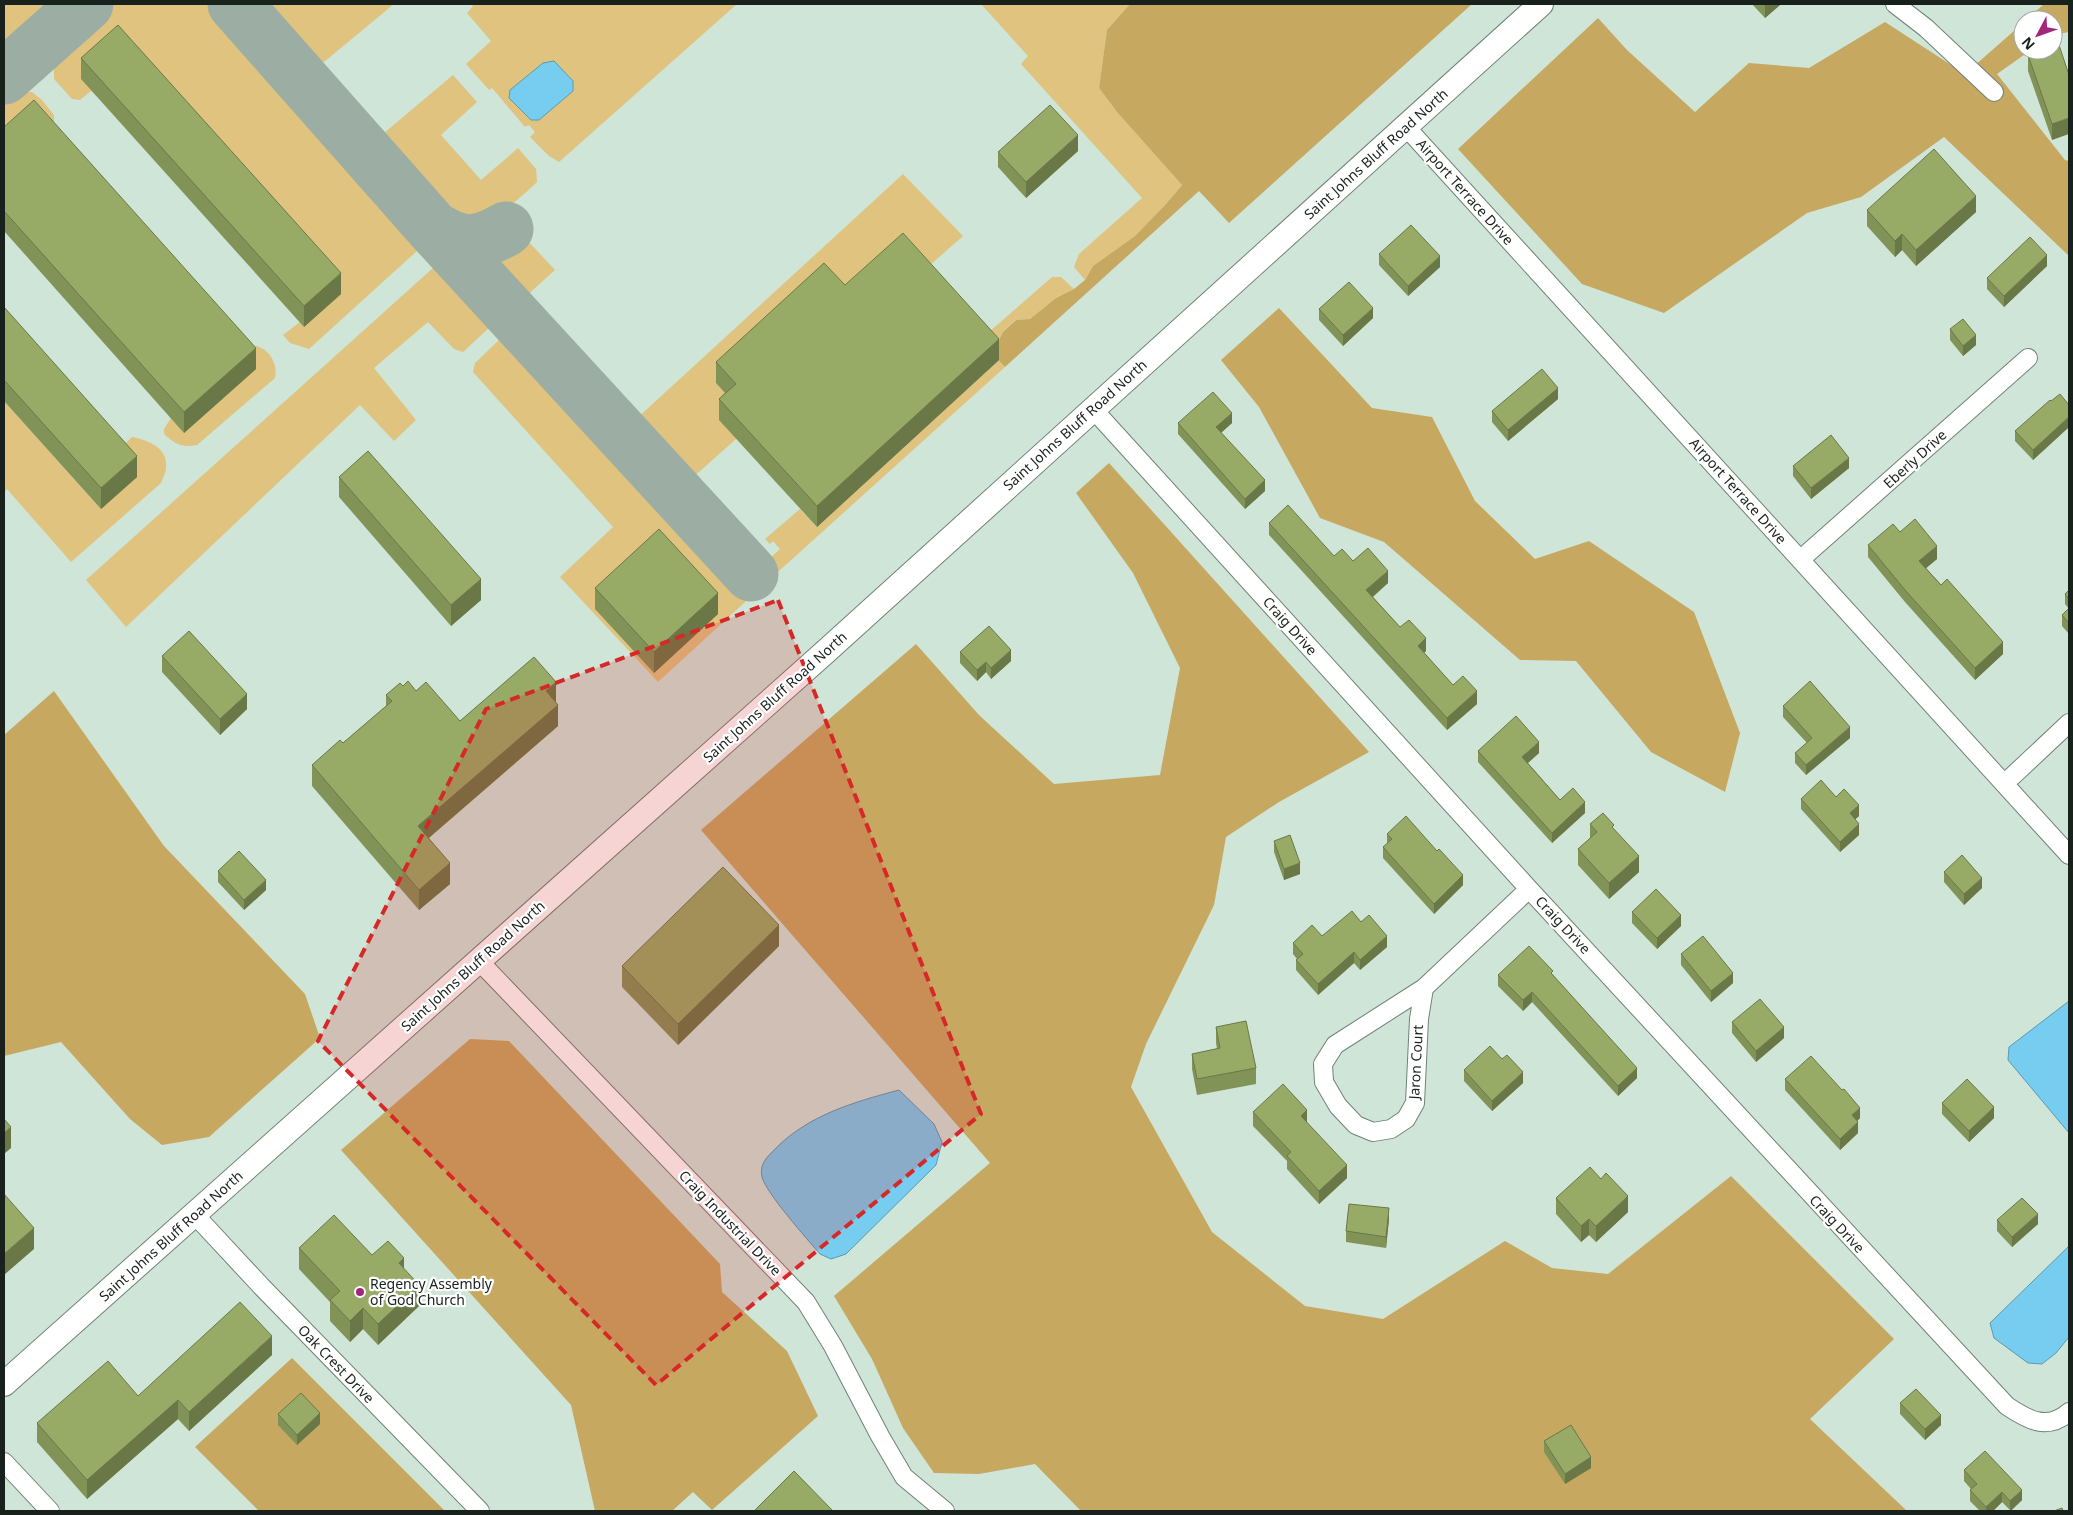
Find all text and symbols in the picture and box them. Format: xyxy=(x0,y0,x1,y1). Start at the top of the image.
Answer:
north arrow xyxy=(2013,10,2063,60)
text: N xyxy=(2017,33,2039,54)
street label: Saint Johns Bluff Road North xyxy=(1300,84,1451,223)
street label: Airport Terrace Drive xyxy=(1413,135,1518,249)
street label: Saint Johns Bluff Road North xyxy=(999,355,1150,494)
street label: Eberly Drive xyxy=(1879,425,1950,492)
street label: Airport Terrace Drive xyxy=(1686,434,1791,548)
street label: Craig Drive xyxy=(1259,592,1322,659)
street label: Saint Johns Bluff Road North xyxy=(699,627,850,766)
street label: Craig Drive xyxy=(1532,892,1595,958)
street label: Saint Johns Bluff Road North xyxy=(397,896,548,1035)
street label: Jaron Court xyxy=(1404,1024,1427,1102)
street label: Saint Johns Bluff Road North xyxy=(95,1166,246,1305)
street label: Craig Industrial Drive xyxy=(675,1166,786,1280)
street label: Craig Drive xyxy=(1806,1191,1869,1257)
place label: Regency Assembly of God Church xyxy=(370,1274,493,1309)
marker: Regency Assembly of God Church xyxy=(354,1286,366,1298)
street label: Oak Crest Drive xyxy=(294,1320,379,1407)

